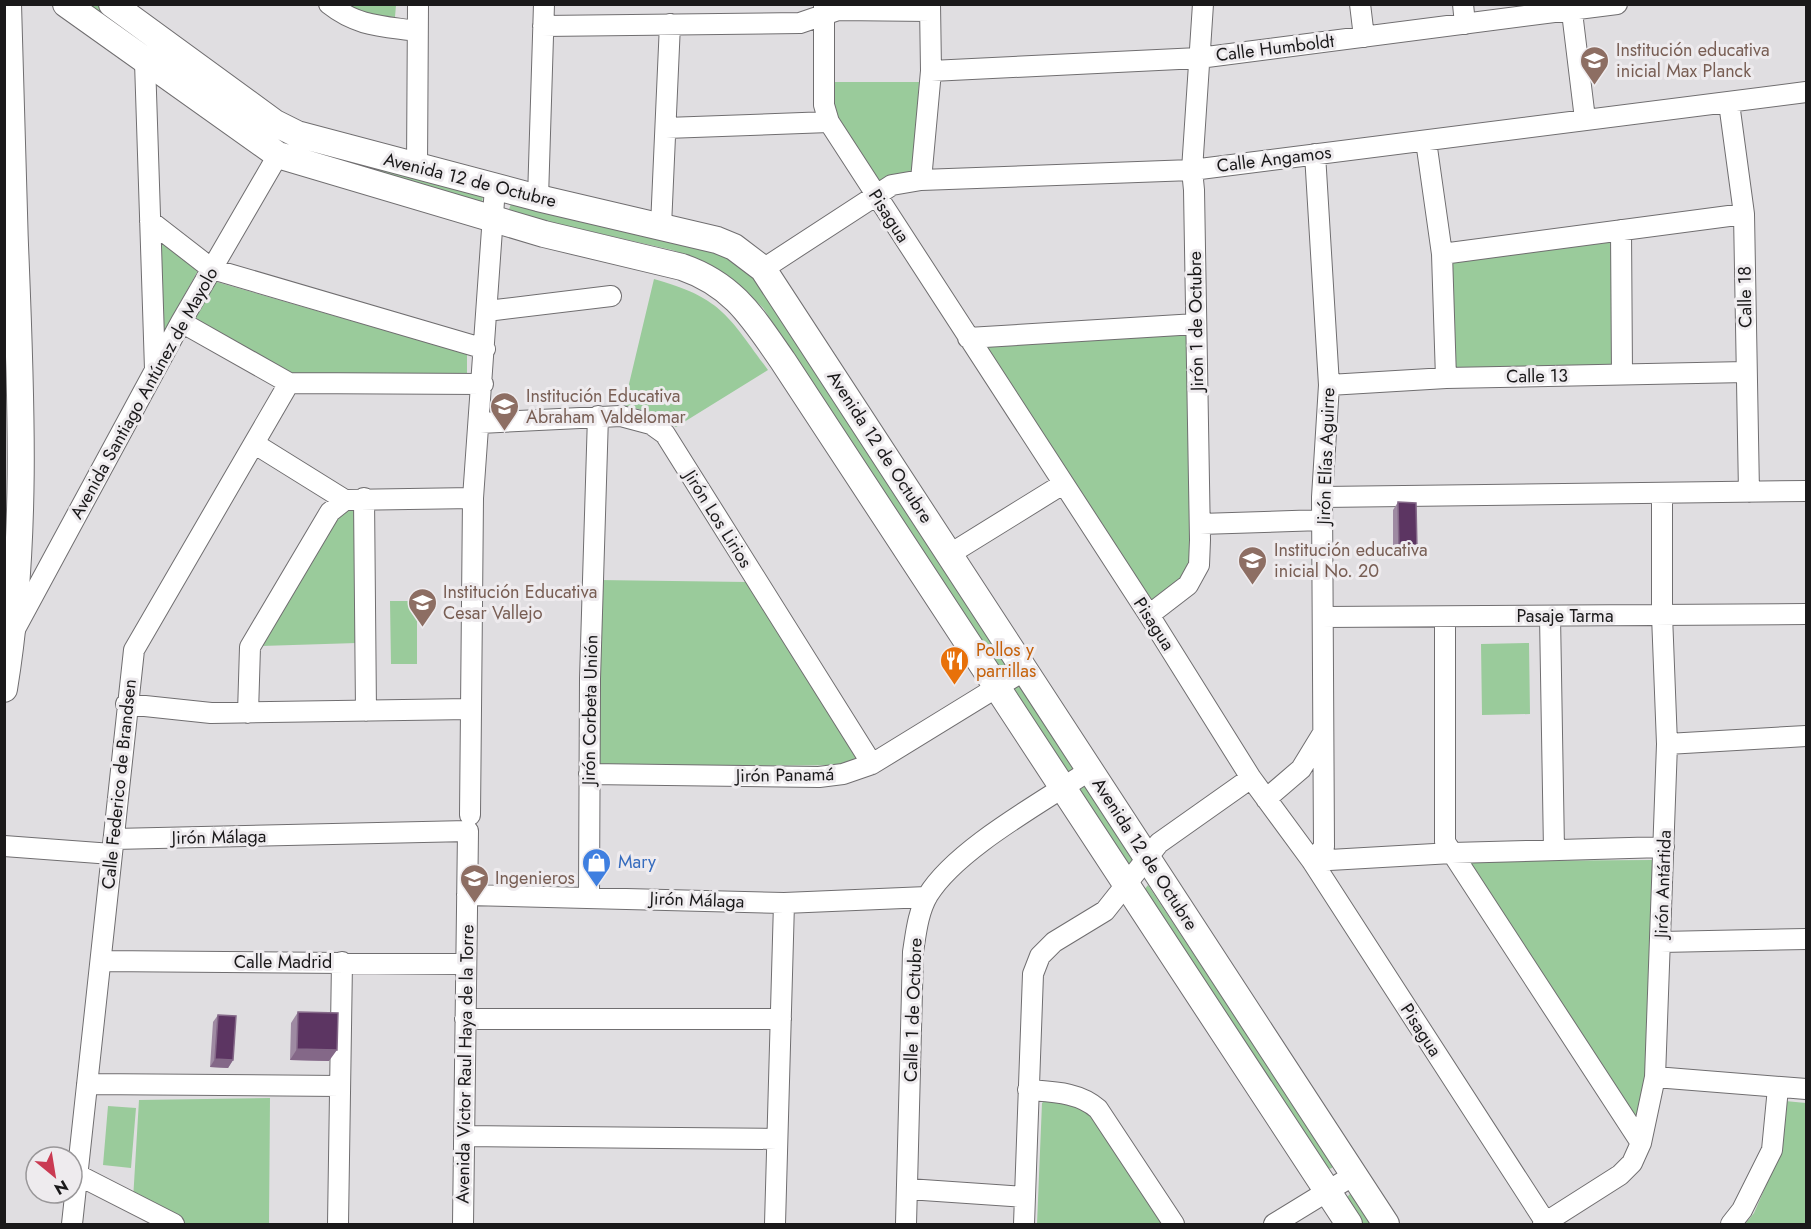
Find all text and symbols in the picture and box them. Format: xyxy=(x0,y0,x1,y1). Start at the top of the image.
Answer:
street label: Calle Humboldt xyxy=(1214,28,1336,68)
place label: Institución educativa inicial Max Planck xyxy=(1616,37,1770,84)
school or university icon: Institución educativa inicial Max Planck xyxy=(1579,44,1611,86)
street label: Calle Angamos xyxy=(1215,139,1333,179)
street label: Avenida 12 de Octubre xyxy=(381,146,559,214)
street label: Pisagua xyxy=(862,184,916,248)
street label: Jirón 1 de Octubre xyxy=(1182,251,1210,393)
street label: Avenida Santiago Antúnez de Mayolo xyxy=(64,262,224,524)
street label: Calle 18 xyxy=(1731,266,1759,328)
street label: Calle 13 xyxy=(1506,362,1568,390)
street label: Avenida 12 de Octubre xyxy=(821,366,939,528)
place label: Institución Educativa Abraham Valdelomar xyxy=(526,383,687,430)
street label: Jirón Elías Aguirre xyxy=(1311,387,1341,527)
school or university icon: Institución Educativa Abraham Valdelomar xyxy=(489,390,521,432)
street label: Jirón Los Lirios xyxy=(677,463,758,573)
place label: Institución educativa inicial No. 20 xyxy=(1274,537,1428,584)
school or university icon: Institución educativa inicial No. 20 xyxy=(1237,544,1269,586)
place label: Institución Educativa Cesar Vallejo xyxy=(443,579,597,626)
school or university icon: Institución Educativa Cesar Vallejo xyxy=(406,586,438,628)
street label: Pisagua xyxy=(1127,592,1181,656)
street label: Pasaje Tarma xyxy=(1516,603,1614,629)
street label: Jirón Corbeta Unión xyxy=(576,635,604,787)
place label: Pollos y parrillas xyxy=(976,637,1036,684)
restaurant icon: Pollos y parrillas xyxy=(939,644,971,686)
street label: Calle Federico de Brandsen xyxy=(95,678,143,890)
street label: Jirón Panamá xyxy=(734,761,834,789)
street label: Avenida 12 de Octubre xyxy=(1086,773,1204,935)
street label: Jirón Málaga xyxy=(169,823,267,851)
street label: Jirón Antártida xyxy=(1648,830,1678,940)
shop icon: Mary xyxy=(581,846,613,888)
place label: Mary xyxy=(618,849,656,875)
school or university icon: Ingenieros xyxy=(458,862,490,904)
place label: Ingenieros xyxy=(495,865,575,891)
street label: Jirón Málaga xyxy=(647,885,745,915)
street label: Avenida Victor Raul Haya de la Torre xyxy=(450,924,480,1204)
street label: Calle 1 de Octubre xyxy=(897,937,929,1083)
street label: Calle Madrid xyxy=(234,949,332,975)
street label: Pisagua xyxy=(1394,998,1448,1062)
north arrow xyxy=(24,1145,84,1205)
text: N xyxy=(50,1174,73,1201)

